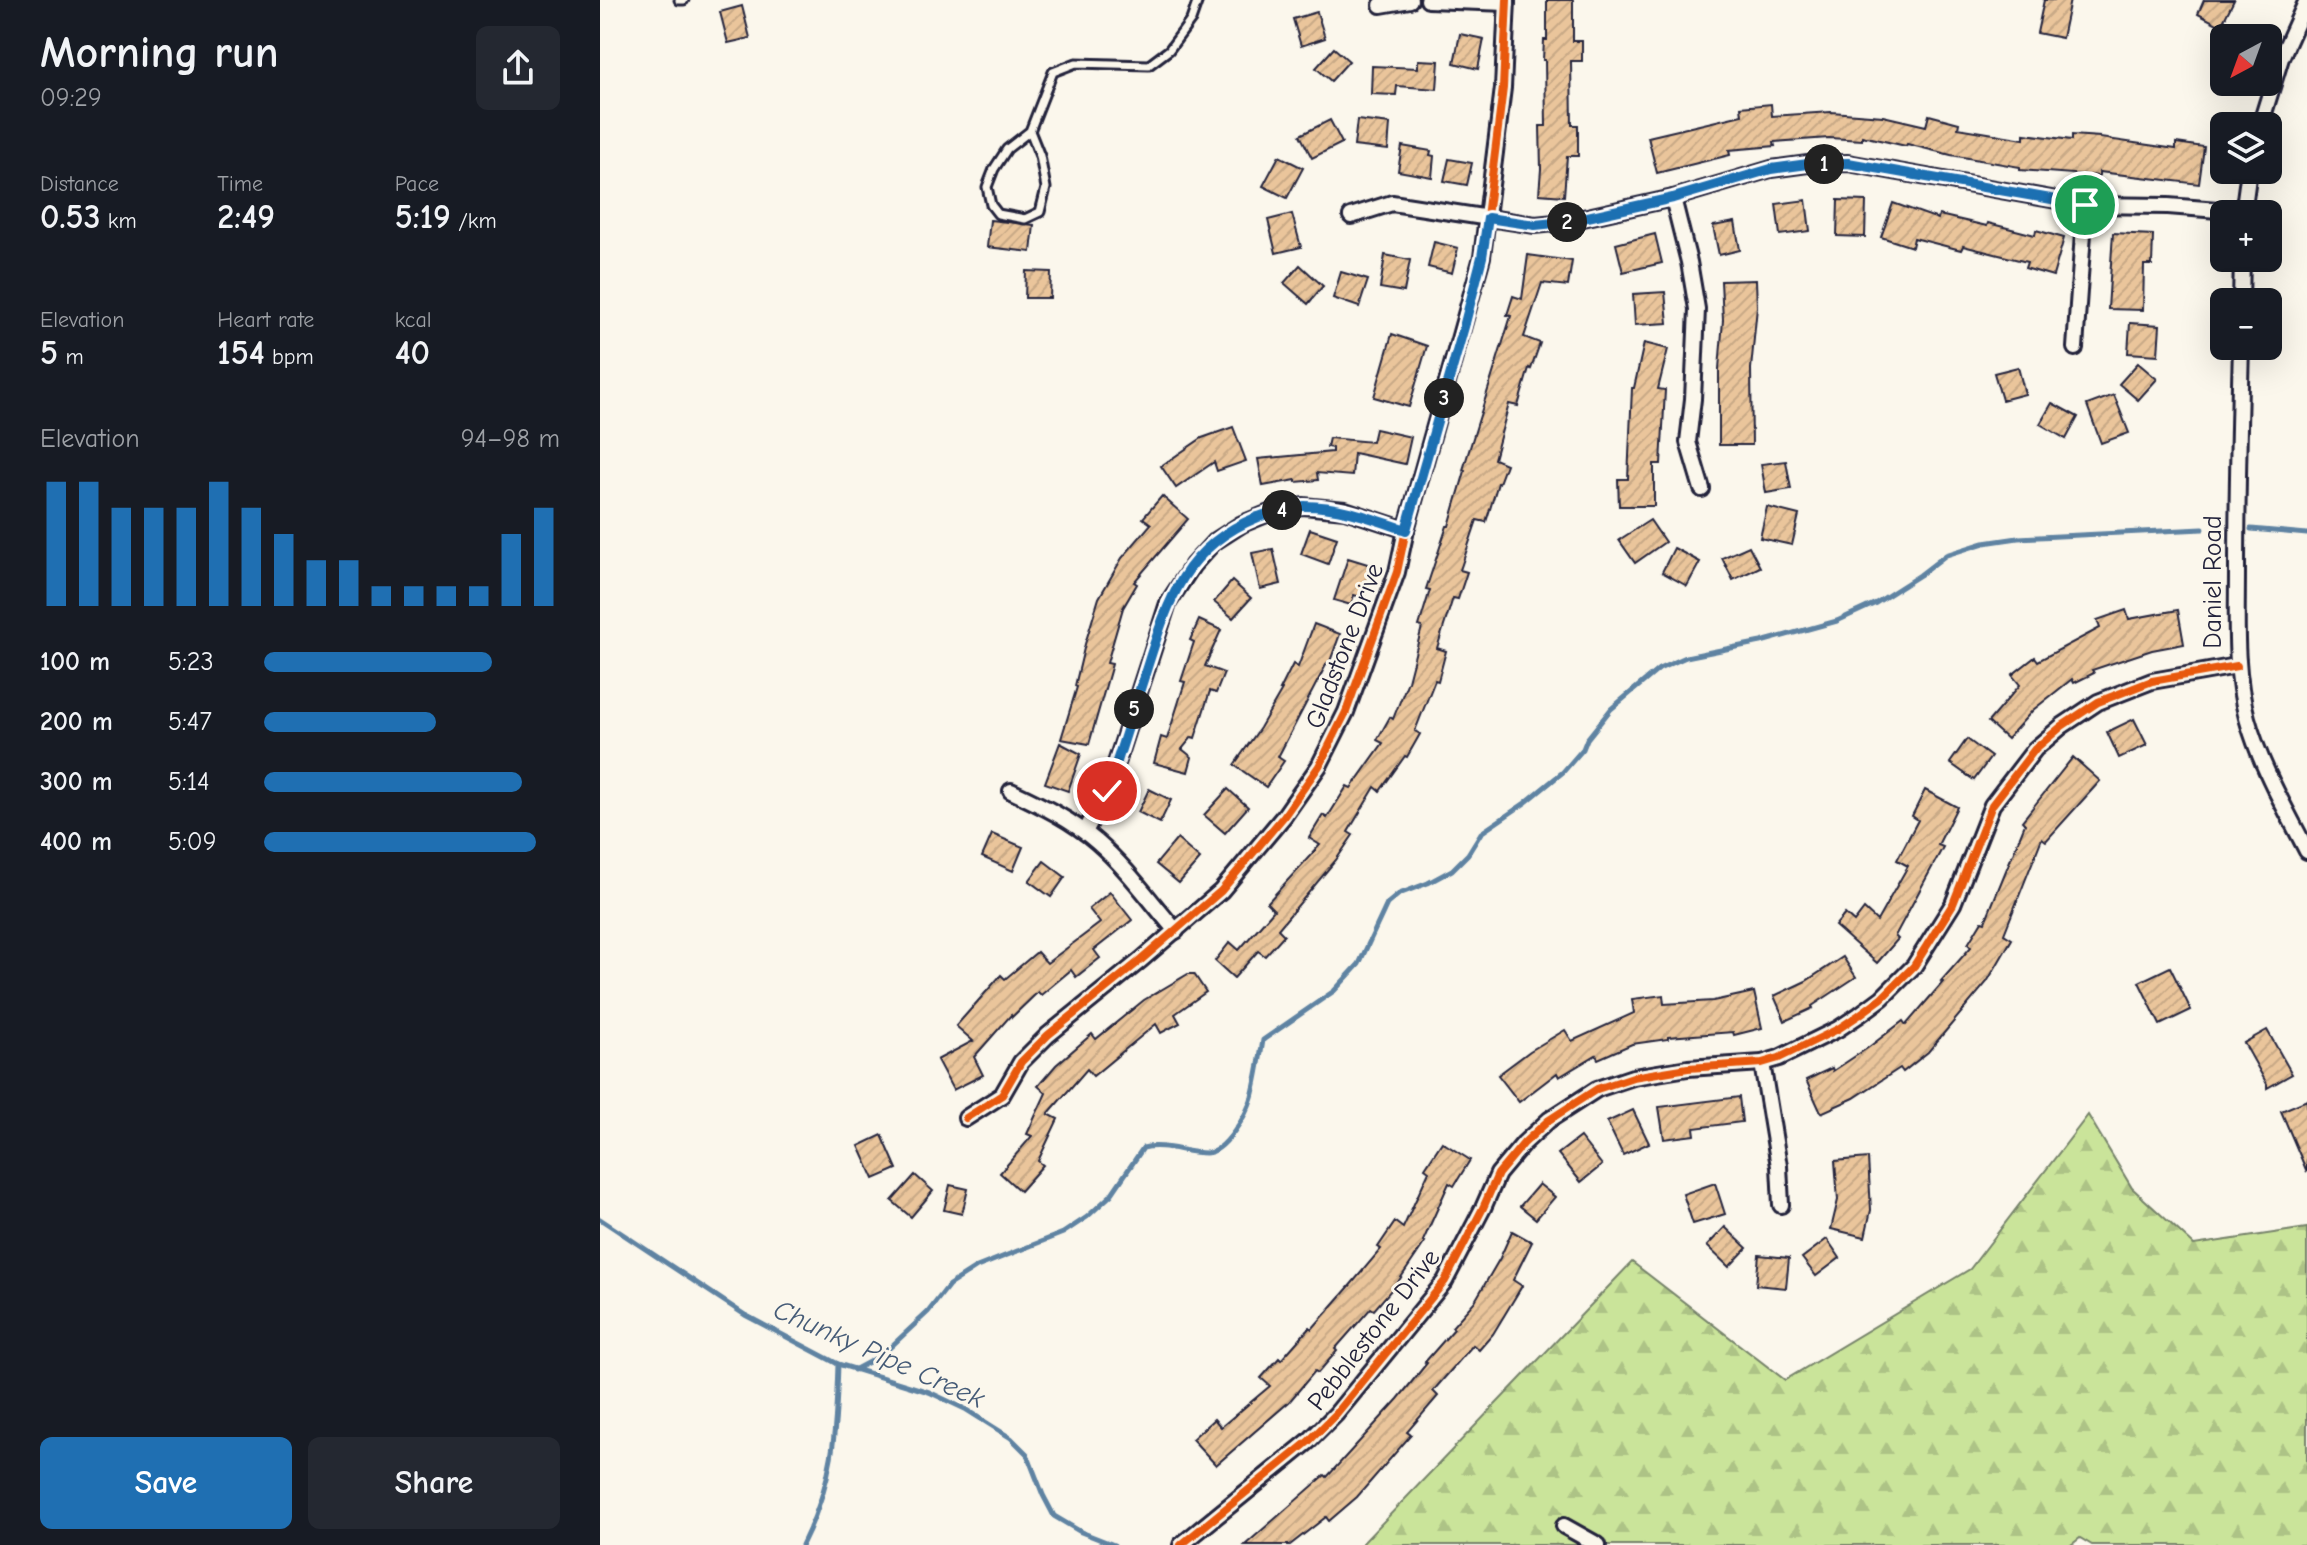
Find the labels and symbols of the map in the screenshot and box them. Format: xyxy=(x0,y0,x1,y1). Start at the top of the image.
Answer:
north arrow xyxy=(2210,24,2282,96)
pin: 1 xyxy=(1804,144,1844,184)
pin xyxy=(2051,171,2119,239)
pin: 2 xyxy=(1547,202,1587,242)
pin: 3 xyxy=(1424,378,1464,418)
pin: 4 xyxy=(1262,490,1302,530)
street label: Daniel Road xyxy=(2198,515,2228,649)
street label: Gladstone Drive xyxy=(1300,559,1390,733)
pin: 5 xyxy=(1114,689,1154,729)
pin xyxy=(1073,757,1141,825)
street label: Pebblestone Drive xyxy=(1302,1243,1446,1417)
water label: Chunky Pipe Creek xyxy=(769,1293,990,1415)

